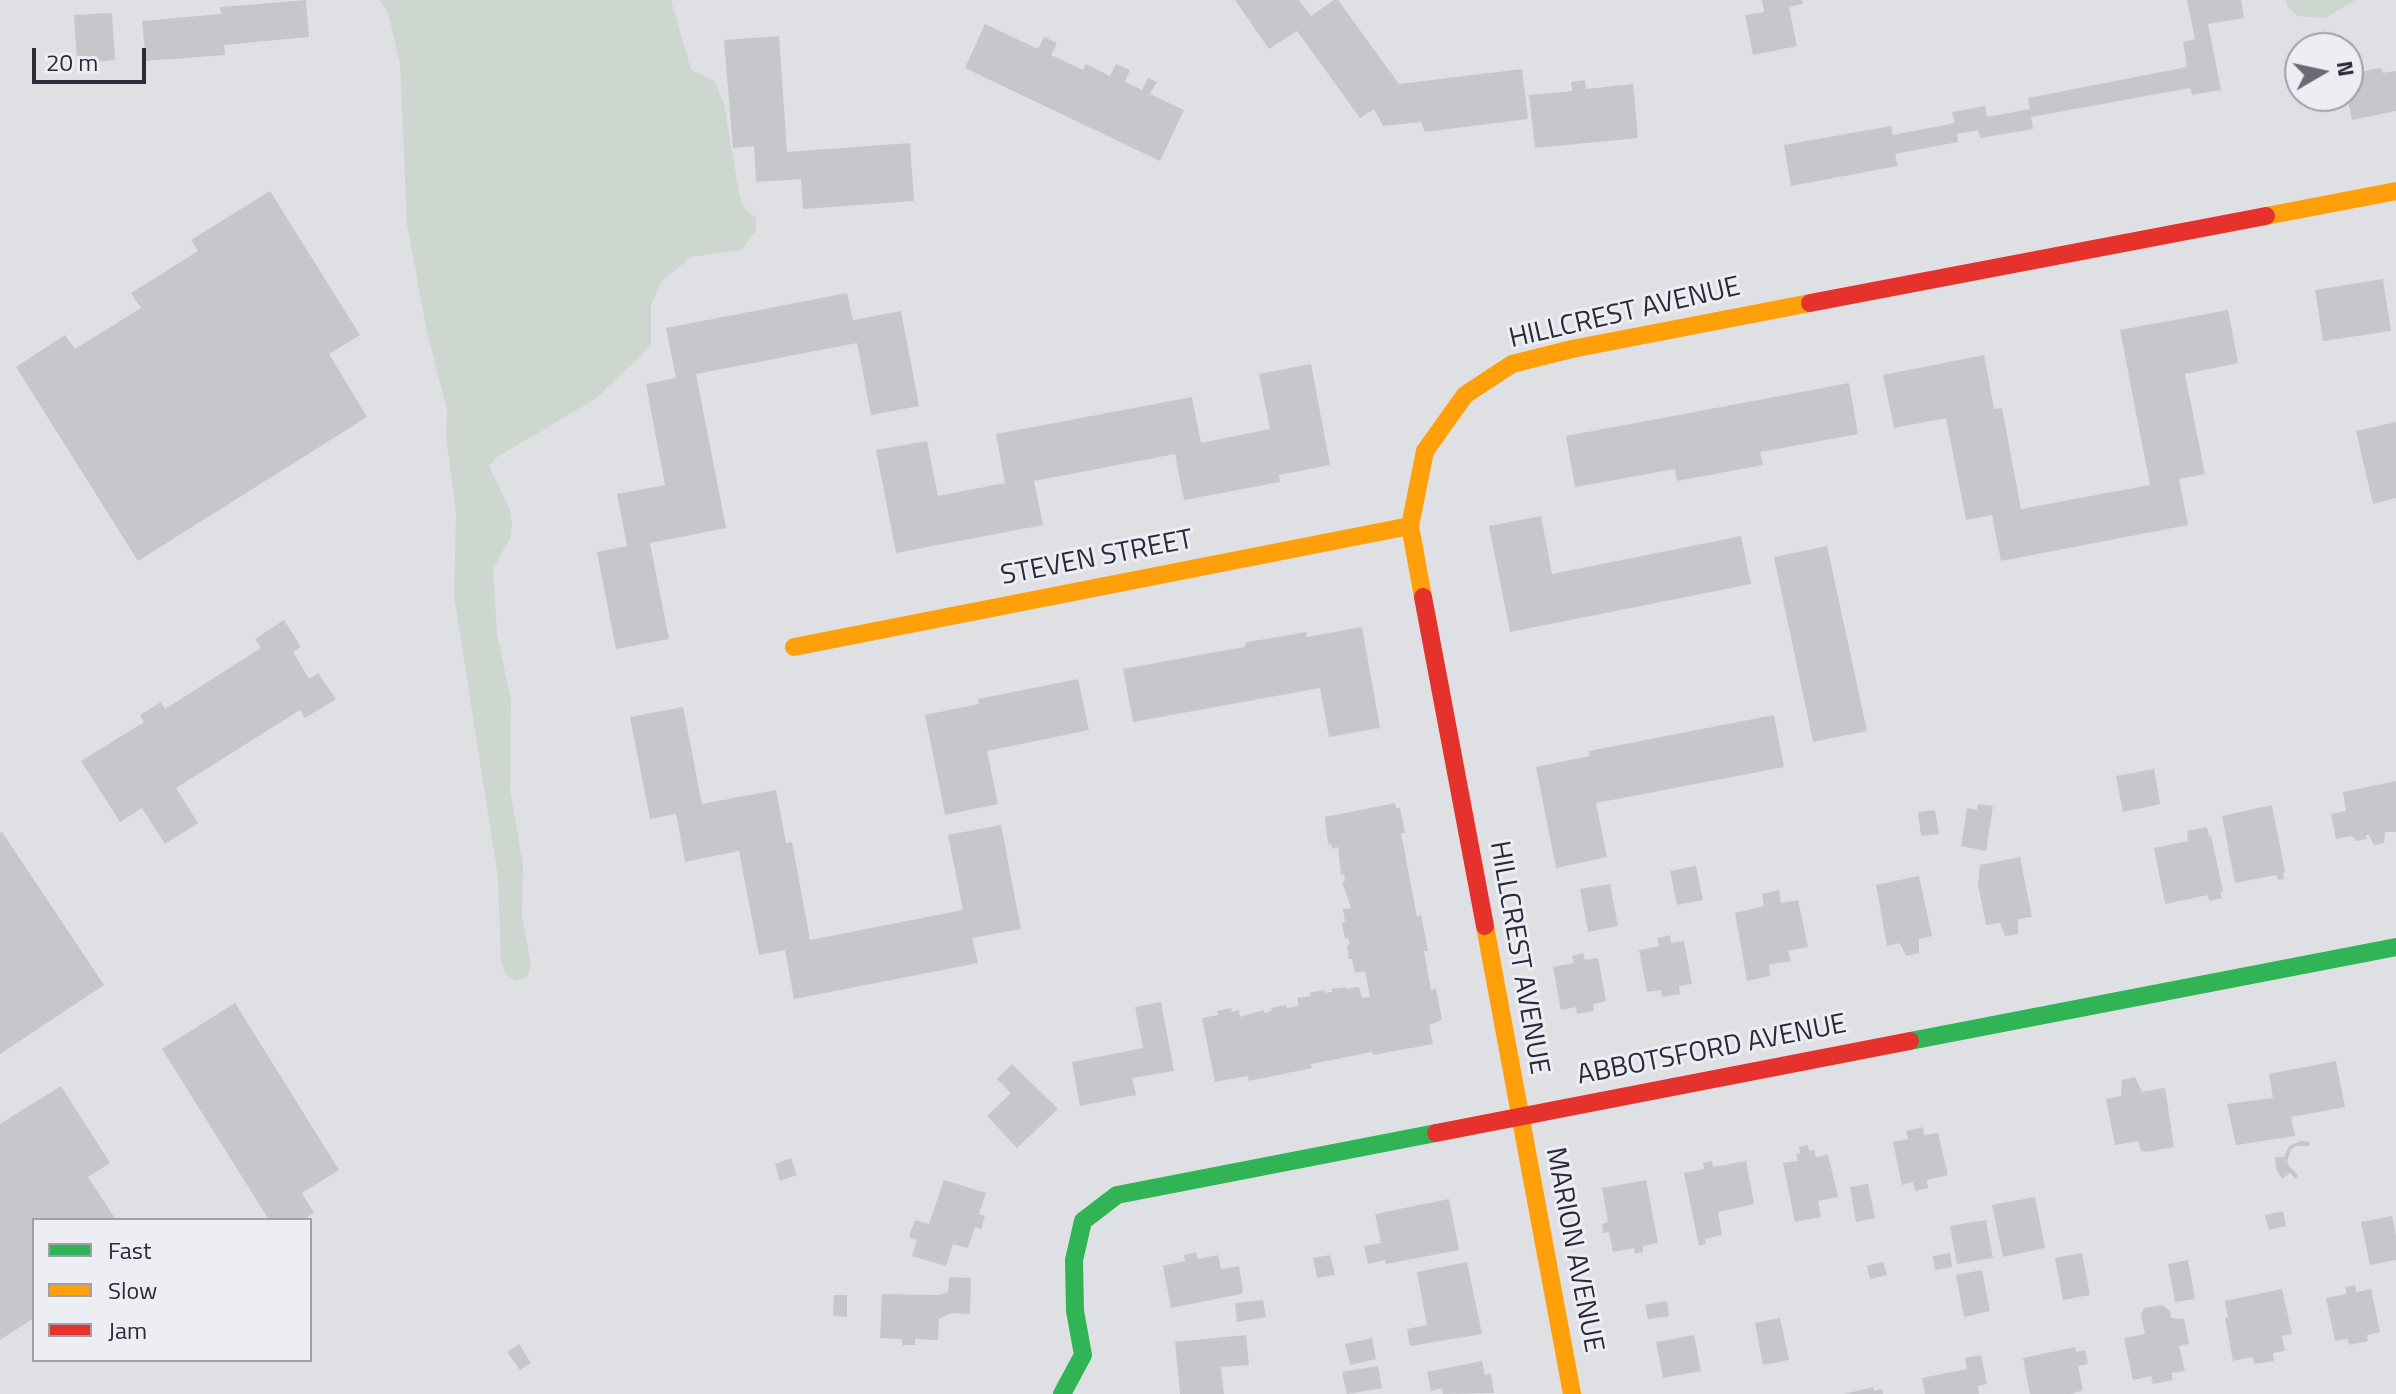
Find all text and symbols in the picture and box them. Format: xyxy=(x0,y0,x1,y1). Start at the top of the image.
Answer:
scale bar xyxy=(36,32,150,82)
north arrow xyxy=(2284,32,2364,112)
text: 20 m xyxy=(46,44,98,80)
text: N xyxy=(2328,58,2364,79)
street label: HILLCREST AVENUE xyxy=(1506,271,1744,357)
street label: STEVEN STREET xyxy=(998,524,1196,594)
street label: HILLCREST AVENUE xyxy=(1481,839,1555,1077)
street label: ABBOTSFORD AVENUE xyxy=(1575,1008,1849,1094)
street label: MARION AVENUE xyxy=(1537,1145,1609,1355)
legend xyxy=(32,1218,312,1362)
text: Fast xyxy=(108,1232,151,1268)
text: Slow xyxy=(108,1272,157,1308)
text: Jam xyxy=(108,1312,147,1348)

